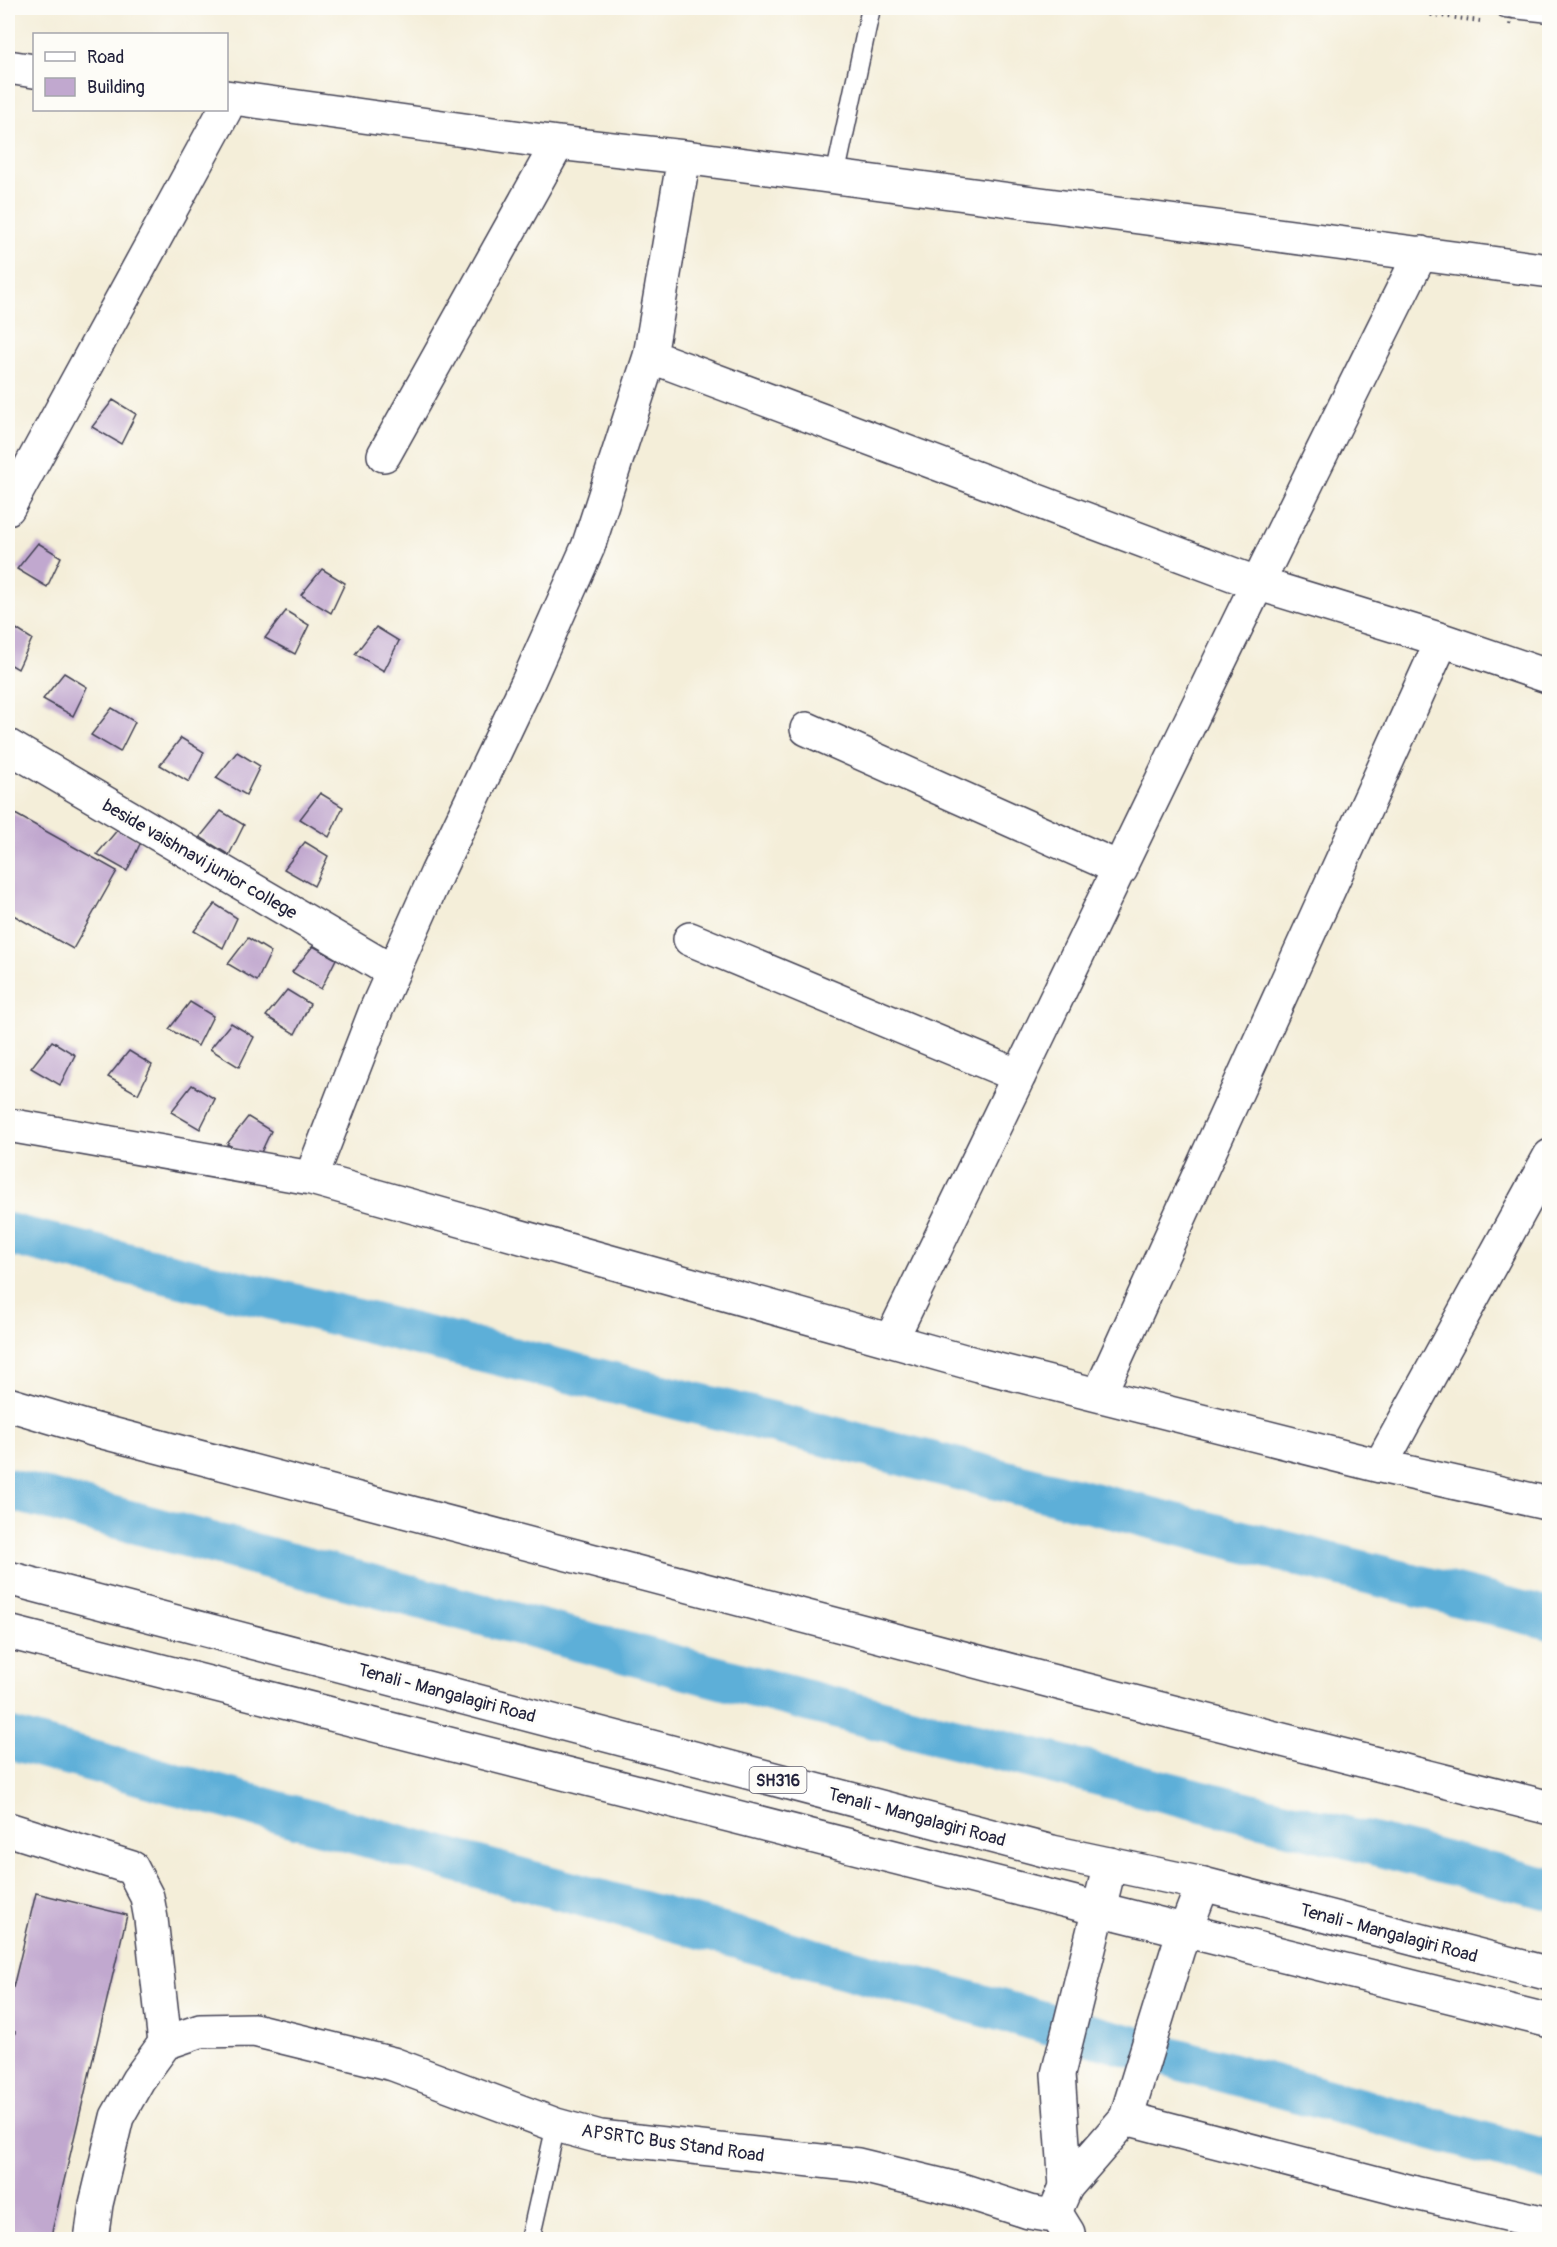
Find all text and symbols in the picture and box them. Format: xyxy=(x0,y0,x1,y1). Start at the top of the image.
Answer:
legend xyxy=(33,33,228,111)
text: Road xyxy=(87,46,124,69)
text: Building xyxy=(87,76,145,99)
street label: beside vaishnavi junior college xyxy=(98,794,301,925)
street label: Tenali - Mangalagiri Road xyxy=(355,1659,538,1728)
road number: SH316 xyxy=(750,1767,806,1793)
street label: Tenali - Mangalagiri Road xyxy=(825,1783,1008,1852)
street label: Tenali - Mangalagiri Road xyxy=(1297,1899,1480,1968)
street label: APSRTC Bus Stand Road xyxy=(580,2119,766,2168)

